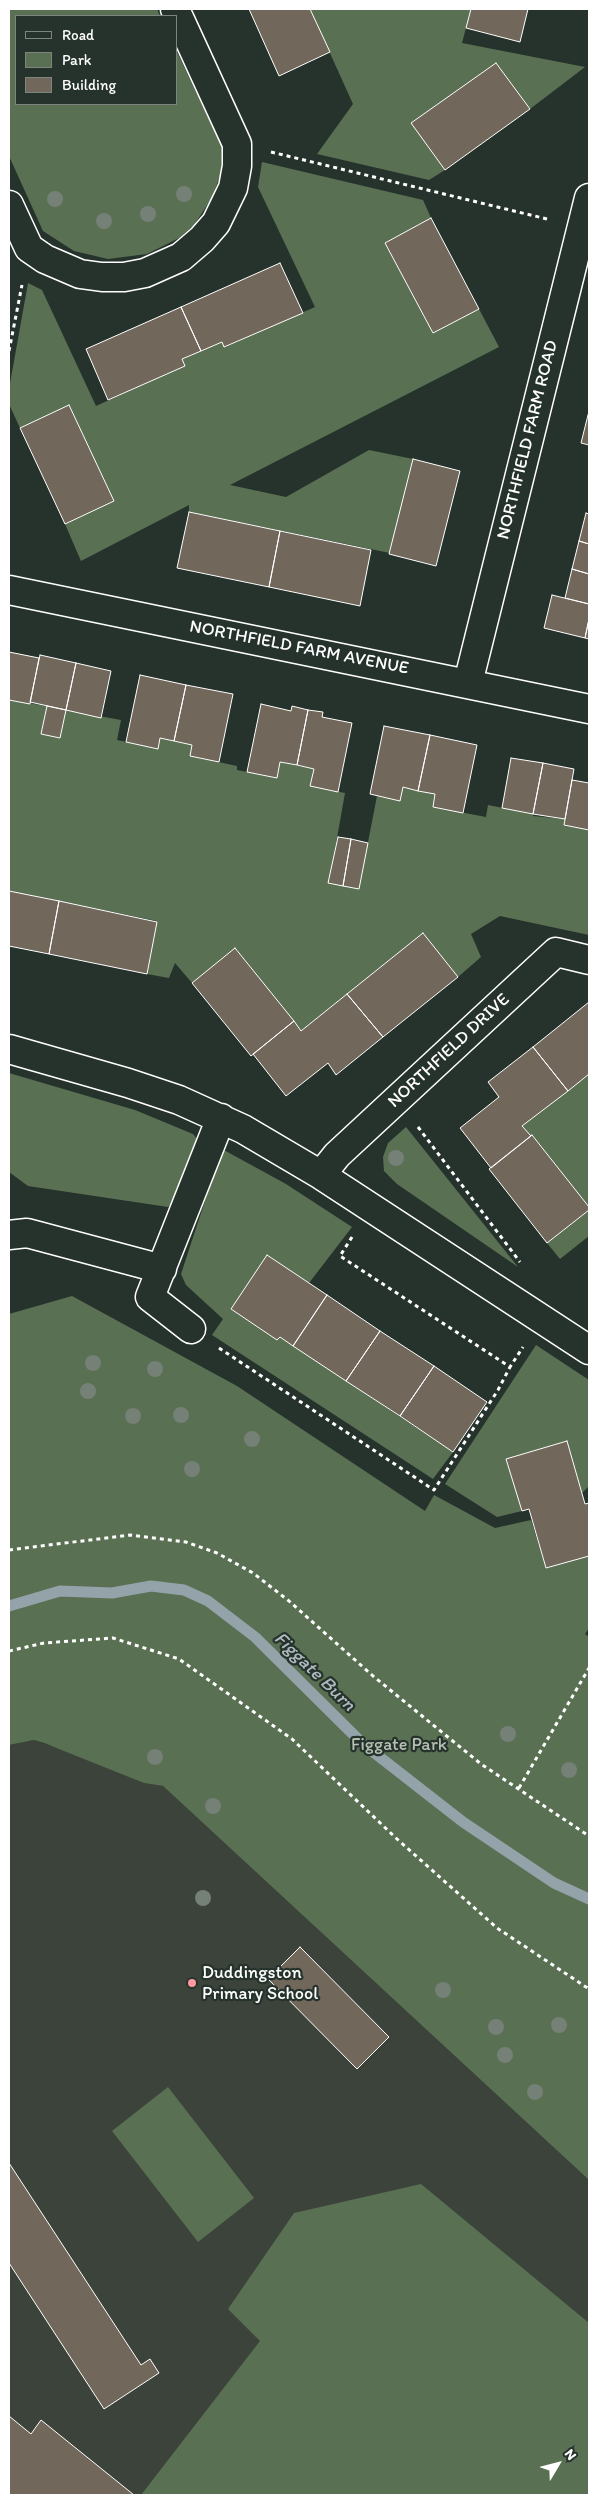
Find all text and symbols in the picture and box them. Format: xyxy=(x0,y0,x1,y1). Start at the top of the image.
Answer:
legend xyxy=(15,15,178,105)
text: Road xyxy=(62,26,94,44)
text: Park xyxy=(62,51,92,69)
text: Building xyxy=(62,76,116,94)
street label: NORTHFIELD FARM ROAD xyxy=(493,338,563,542)
street label: NORTHFIELD FARM AVENUE xyxy=(188,616,410,680)
street label: NORTHFIELD DRIVE xyxy=(384,989,514,1113)
water label: Figgate Burn xyxy=(269,1628,359,1716)
park label: Figgate Park xyxy=(351,1734,447,1756)
place label: Duddingston Primary School xyxy=(202,1962,318,2005)
marker: Duddingston Primary School xyxy=(186,1977,198,1989)
north arrow xyxy=(533,2439,583,2489)
text: N xyxy=(561,2446,580,2464)

